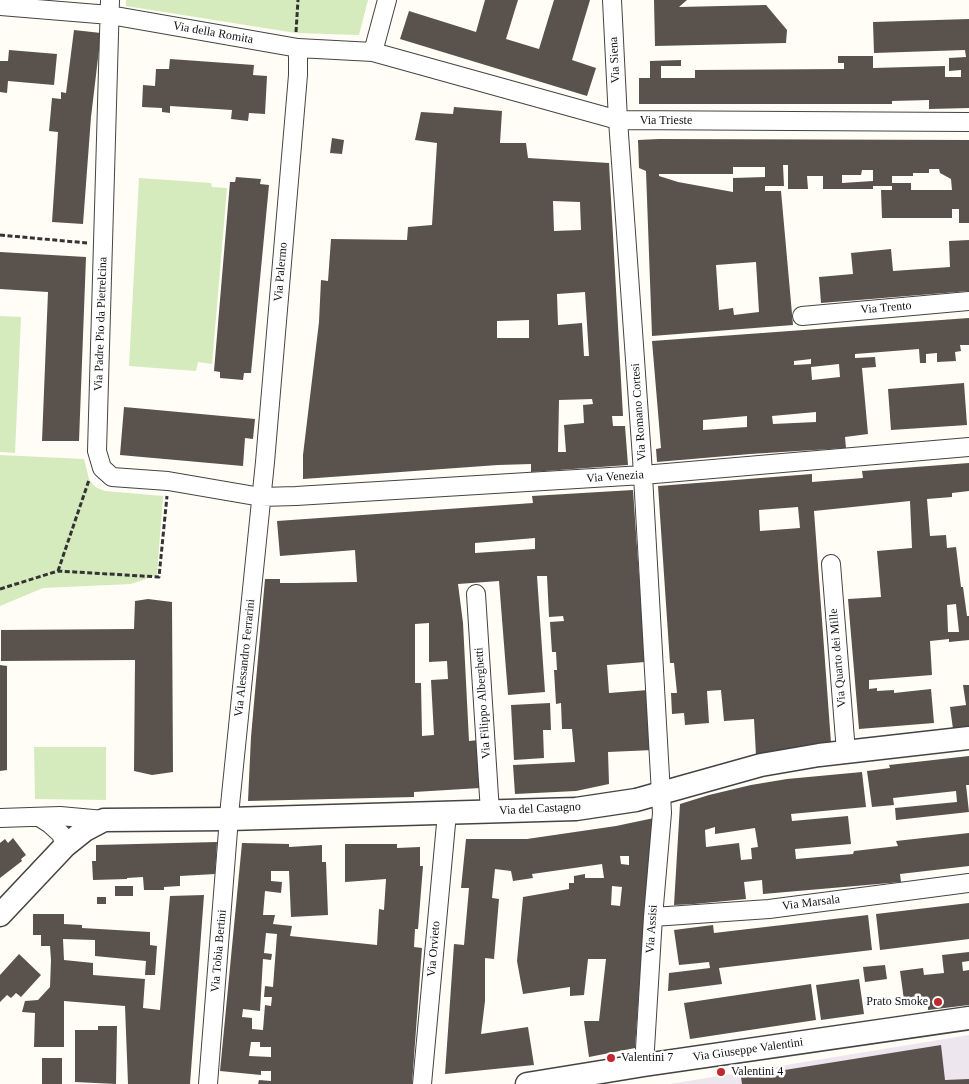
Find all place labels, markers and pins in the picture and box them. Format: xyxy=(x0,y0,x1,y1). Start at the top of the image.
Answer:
place label: Prato Smoke xyxy=(866,995,928,1009)
marker: Prato Smoke xyxy=(932,996,944,1008)
place label: Valentini 7 xyxy=(621,1051,673,1065)
marker: Valentini 7 xyxy=(605,1052,617,1064)
place label: Valentini 4 xyxy=(731,1065,783,1079)
marker: Valentini 4 xyxy=(715,1066,727,1078)

